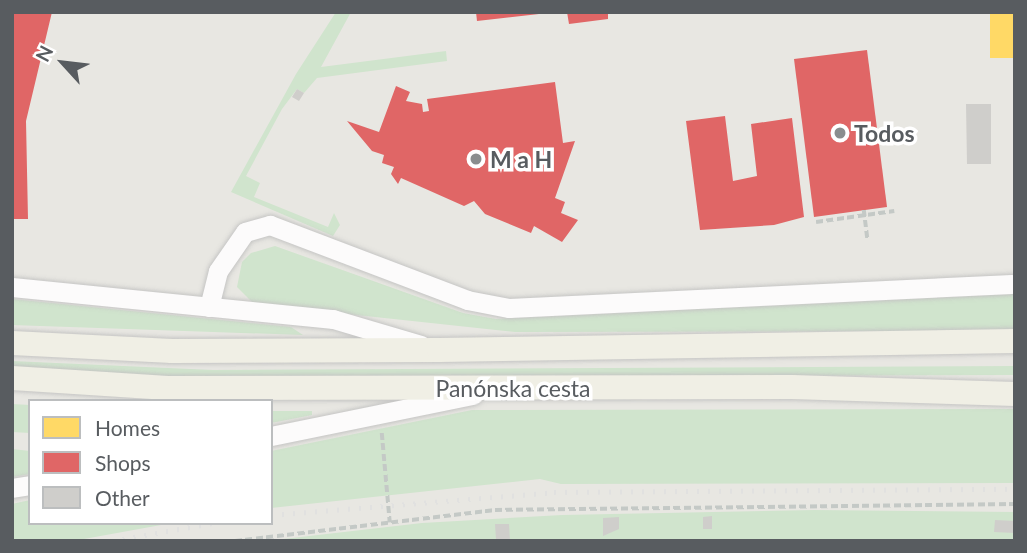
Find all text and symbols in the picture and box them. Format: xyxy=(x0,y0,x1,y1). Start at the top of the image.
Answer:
north arrow xyxy=(28,28,98,98)
text: N xyxy=(30,42,57,65)
place label: Todos xyxy=(854,119,915,147)
marker: Todos xyxy=(832,125,848,141)
place label: M a H xyxy=(490,145,552,173)
marker: M a H xyxy=(468,151,484,167)
street label: Panónska cesta xyxy=(435,374,591,402)
legend xyxy=(28,399,273,525)
text: Homes xyxy=(95,415,160,440)
text: Shops xyxy=(95,450,151,475)
text: Other xyxy=(95,485,150,510)

